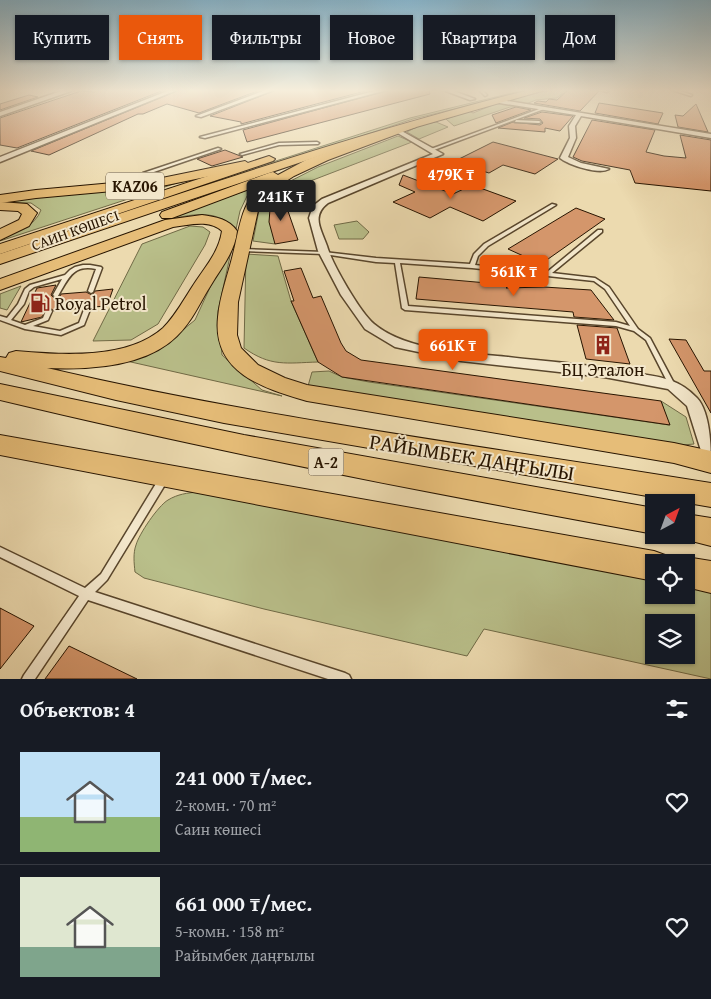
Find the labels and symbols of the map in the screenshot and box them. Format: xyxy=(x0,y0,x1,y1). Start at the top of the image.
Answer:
pin: 479K ₸ xyxy=(410,158,492,200)
road number: KАZ06 xyxy=(106,172,164,200)
pin: 241K ₸ xyxy=(240,180,322,222)
street label: САИН КӨШЕСІ xyxy=(28,204,122,256)
pin: 561K ₸ xyxy=(473,254,555,297)
place label: Royal Petrol xyxy=(55,290,147,317)
fuel station icon: Royal Petrol xyxy=(29,292,51,314)
pin: 661K ₸ xyxy=(412,328,494,371)
building icon: БЦ Эталон xyxy=(592,334,614,356)
place label: БЦ Эталон xyxy=(562,356,644,383)
street label: РАЙЫМБЕК ДАҢҒЫЛЫ xyxy=(367,425,577,489)
road number: A-2 xyxy=(308,448,344,476)
north arrow xyxy=(645,494,695,544)

